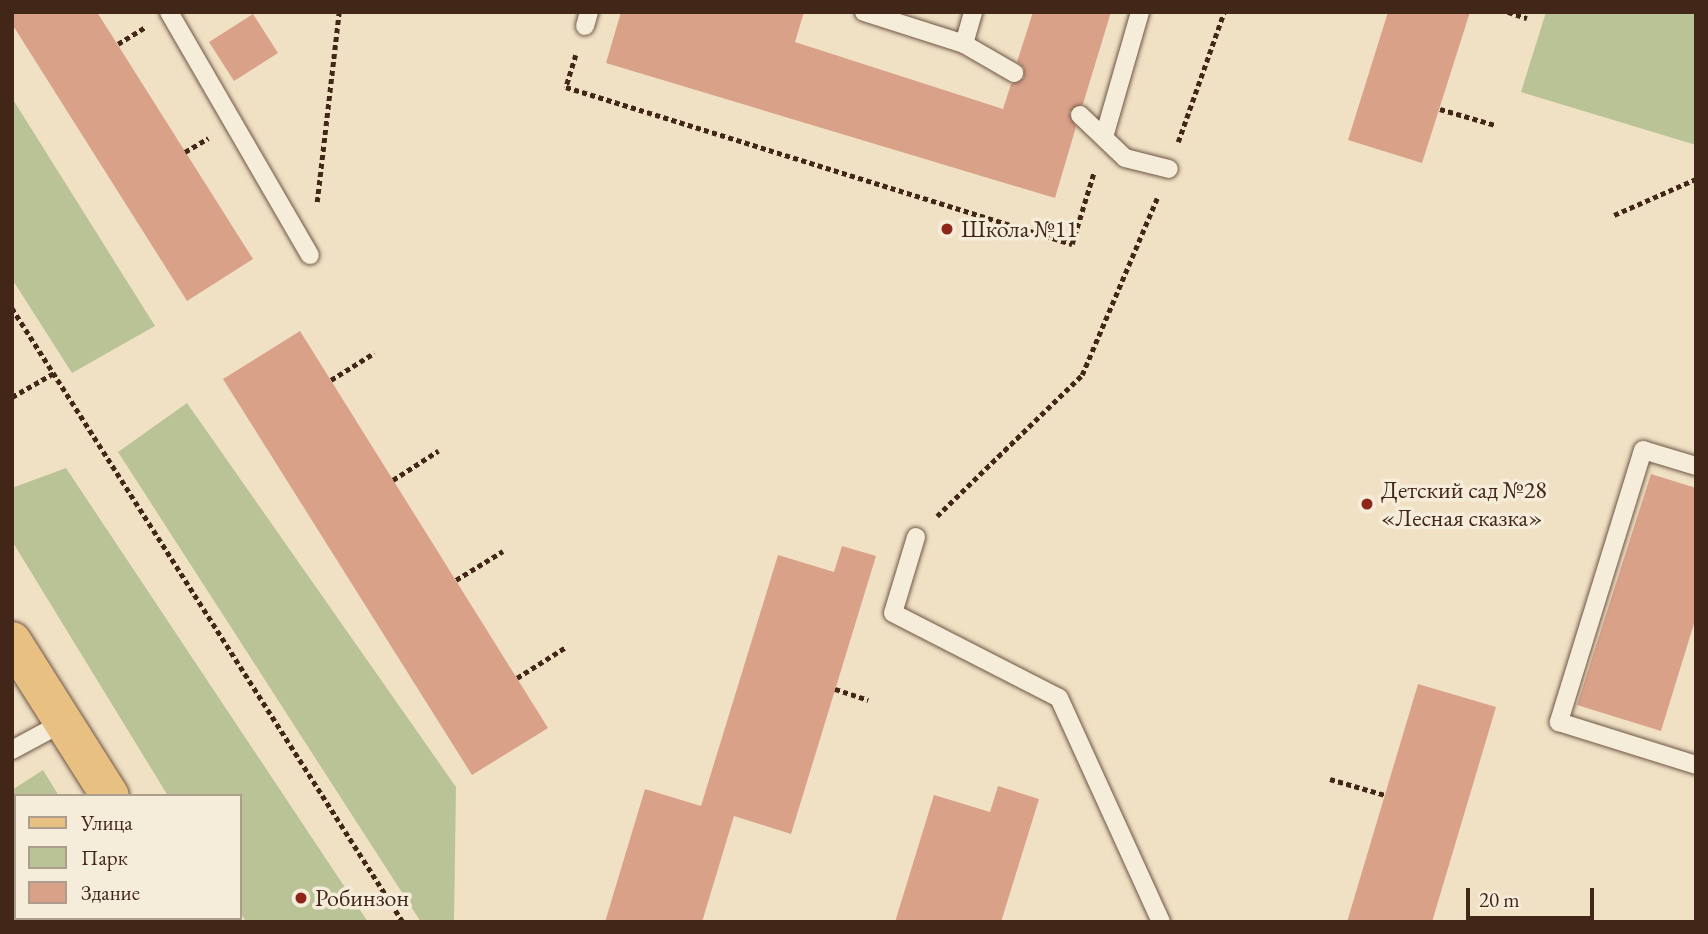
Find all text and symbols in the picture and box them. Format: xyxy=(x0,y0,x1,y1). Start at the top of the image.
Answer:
place label: Школа №11 xyxy=(961,215,1078,243)
marker: Школа №11 xyxy=(939,221,955,237)
place label: Детский сад №28 «Лесная сказка» xyxy=(1381,476,1547,532)
marker: Детский сад №28 «Лесная сказка» xyxy=(1359,496,1375,512)
legend xyxy=(14,794,242,920)
text: Улица xyxy=(81,809,133,836)
text: Парк xyxy=(81,844,128,871)
scale bar xyxy=(1470,874,1598,918)
text: Здание xyxy=(81,879,140,906)
place label: Робинзон xyxy=(315,884,409,912)
text: 20 m xyxy=(1479,886,1520,913)
marker: Робинзон xyxy=(293,890,309,906)

